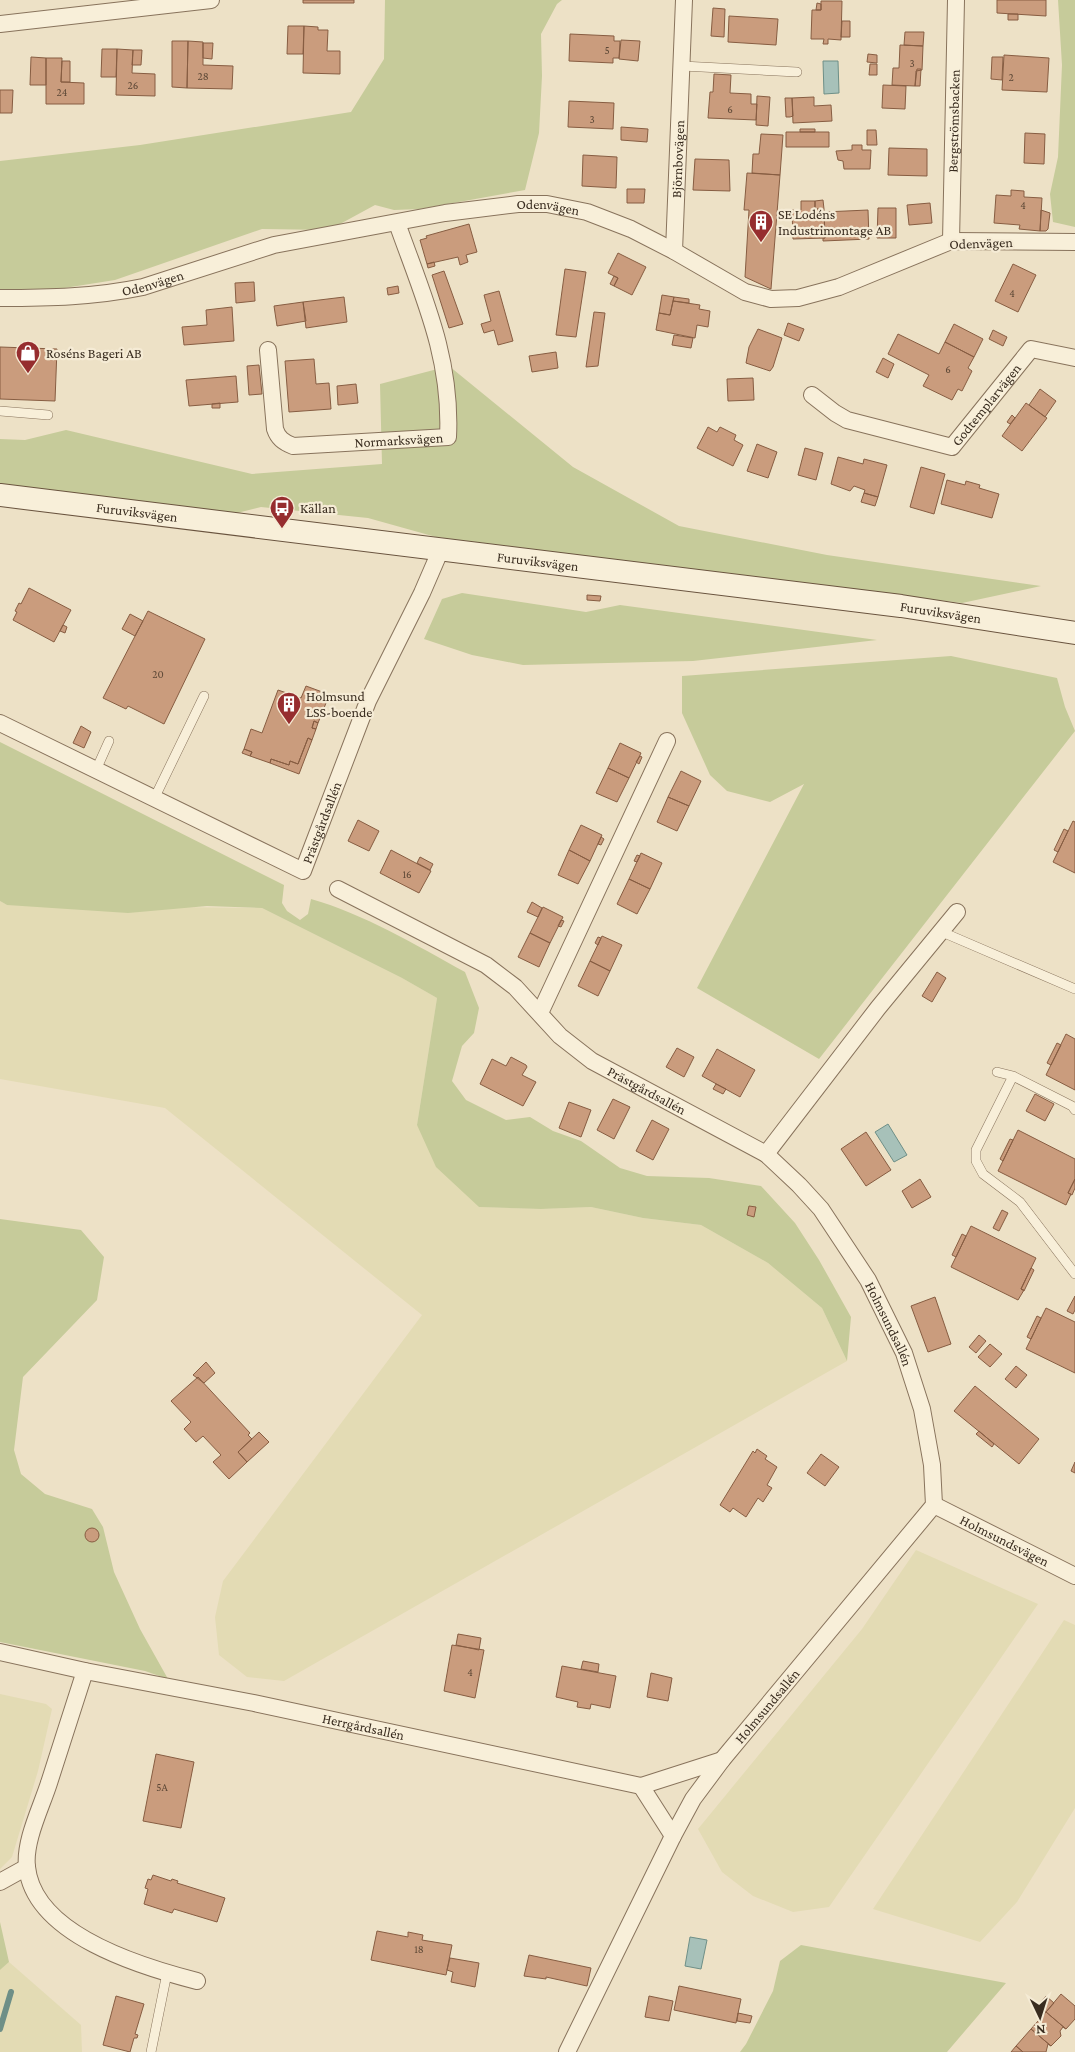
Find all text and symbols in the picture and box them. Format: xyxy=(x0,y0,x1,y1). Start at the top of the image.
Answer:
house number: 5 xyxy=(604,44,610,56)
house number: 3 xyxy=(909,57,915,69)
street label: Bergströmsbacken xyxy=(944,69,963,173)
house number: 28 xyxy=(197,70,209,82)
house number: 2 xyxy=(1008,71,1014,83)
house number: 26 xyxy=(128,79,138,91)
house number: 24 xyxy=(57,86,68,98)
house number: 6 xyxy=(727,103,733,115)
house number: 3 xyxy=(589,113,595,125)
street label: Björnbovägen xyxy=(668,119,687,198)
street label: Odenvägen xyxy=(516,196,581,218)
house number: 4 xyxy=(1020,199,1026,211)
place label: SE Lodéns Industrimontage AB xyxy=(778,206,892,238)
building icon: SE Lodéns Industrimontage AB xyxy=(748,209,774,243)
street label: Odenvägen xyxy=(949,234,1014,252)
street label: Odenvägen xyxy=(121,266,186,299)
house number: 4 xyxy=(1009,287,1015,299)
shop icon: Roséns Bageri AB xyxy=(15,340,41,374)
place label: Roséns Bageri AB xyxy=(46,345,142,361)
street label: Godtemplarvägen xyxy=(948,360,1024,449)
house number: 6 xyxy=(945,363,951,375)
street label: Normarksvägen xyxy=(354,429,444,450)
bus stop icon: Källan xyxy=(269,495,295,529)
street label: Furuviksvägen xyxy=(95,499,179,525)
place label: Källan xyxy=(300,500,336,516)
street label: Furuviksvägen xyxy=(496,548,580,574)
street label: Furuviksvägen xyxy=(899,598,983,626)
house number: 20 xyxy=(152,668,164,680)
place label: Holmsund LSS-boende xyxy=(306,688,373,720)
building icon: Holmsund LSS-boende xyxy=(276,691,302,725)
street label: Prästgårdsallén xyxy=(299,779,345,866)
house number: 16 xyxy=(402,868,412,880)
street label: Prästgårdsallén xyxy=(605,1063,689,1118)
street label: Holmsundsallén xyxy=(862,1279,916,1369)
street label: Holmsundsvägen xyxy=(957,1511,1052,1570)
street label: Holmsundsallén xyxy=(731,1665,803,1746)
house number: 4 xyxy=(467,1666,473,1678)
street label: Herrgårdsallén xyxy=(321,1710,406,1743)
house number: 5A xyxy=(156,1781,168,1793)
house number: 18 xyxy=(414,1943,424,1955)
north arrow xyxy=(1015,1992,1065,2042)
text: N xyxy=(1035,2022,1046,2038)

